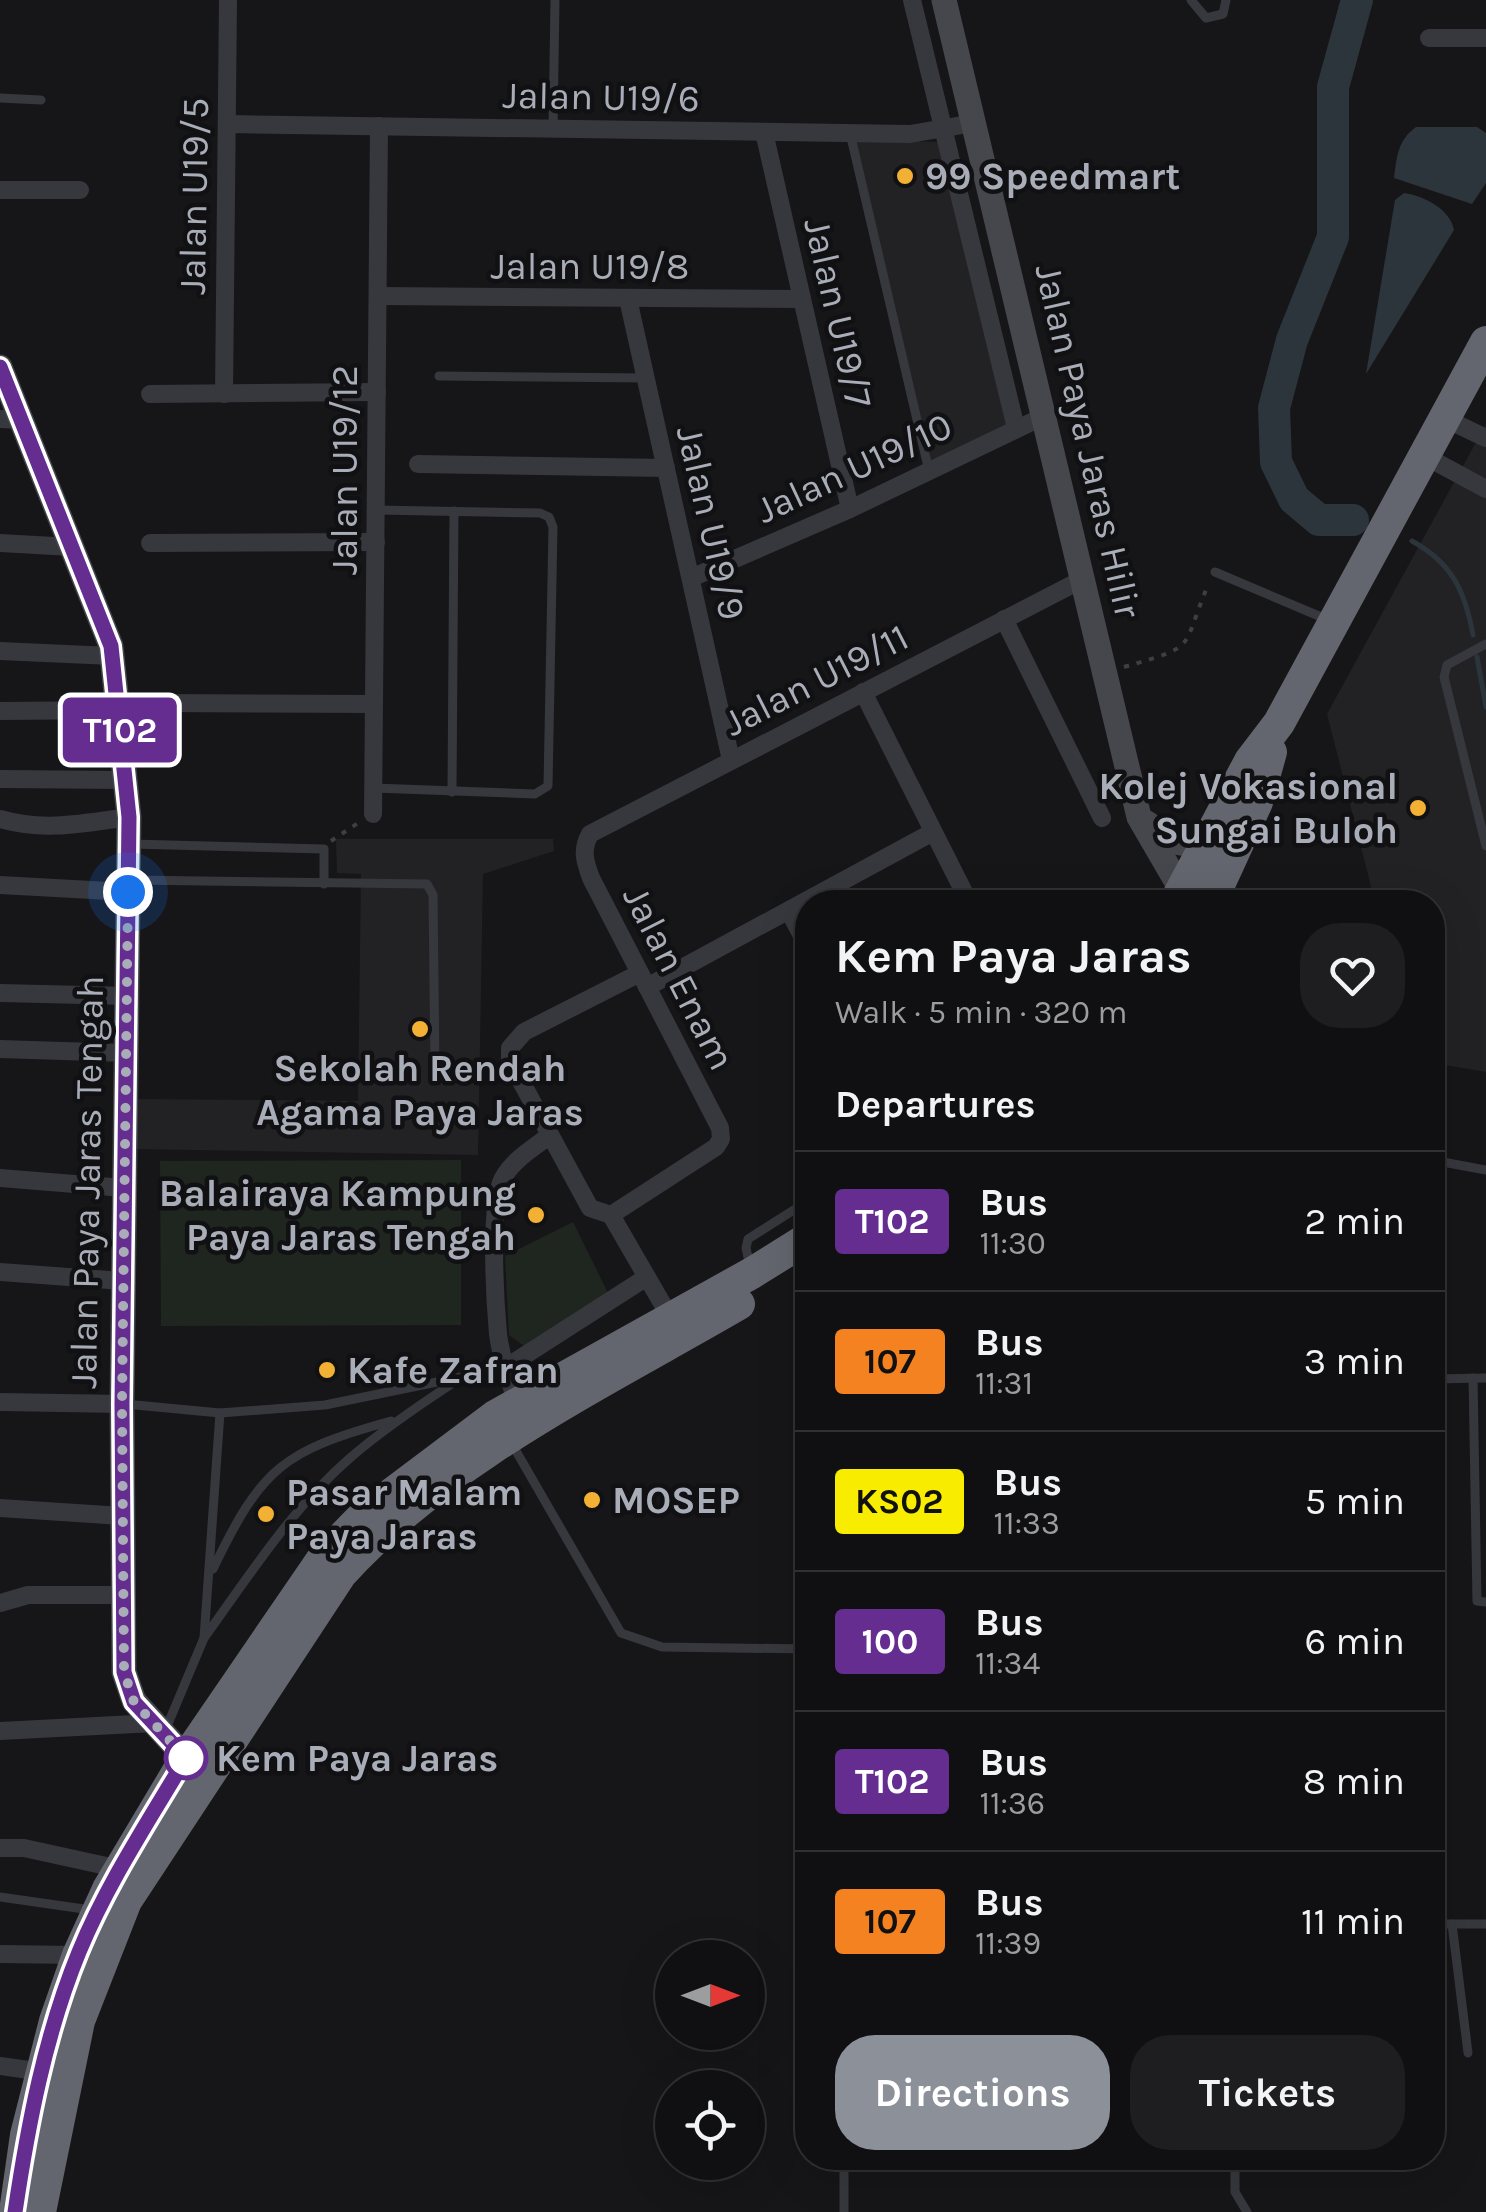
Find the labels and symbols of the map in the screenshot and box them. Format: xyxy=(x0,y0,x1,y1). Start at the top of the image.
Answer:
street label: Jalan U19/6 xyxy=(502,73,700,121)
street label: Jalan U19/5 xyxy=(170,97,218,295)
place label: 99 Speedmart xyxy=(925,154,1180,199)
marker: 99 Speedmart xyxy=(894,165,916,187)
street label: Jalan U19/7 xyxy=(794,214,882,412)
street label: Jalan U19/8 xyxy=(491,244,689,289)
street label: Jalan Paya Jaras Hilir xyxy=(1025,260,1151,623)
street label: Jalan U19/12 xyxy=(322,365,367,575)
street label: Jalan U19/10 xyxy=(749,403,959,533)
street label: Jalan U19/9 xyxy=(667,422,755,624)
street label: Jalan U19/11 xyxy=(716,614,916,746)
line badge: T102 xyxy=(50,698,190,762)
place label: Kolej Vokasional Sungai Buloh xyxy=(1099,764,1398,853)
marker: Kolej Vokasional Sungai Buloh xyxy=(1407,797,1429,819)
your location xyxy=(103,867,153,917)
street label: Jalan Enam xyxy=(613,878,745,1078)
street label: Jalan Paya Jaras Tengah xyxy=(61,975,113,1389)
marker: Sekolah Rendah Agama Paya Jaras xyxy=(409,1018,431,1040)
place label: Sekolah Rendah Agama Paya Jaras xyxy=(256,1046,584,1135)
place label: Balairaya Kampung Paya Jaras Tengah xyxy=(159,1171,516,1260)
marker: Balairaya Kampung Paya Jaras Tengah xyxy=(525,1204,547,1226)
place label: Kafe Zafran xyxy=(347,1348,559,1393)
marker: Kafe Zafran xyxy=(316,1359,338,1381)
place label: Pasar Malam Paya Jaras xyxy=(286,1470,522,1559)
place label: MOSEP xyxy=(612,1478,740,1523)
marker: MOSEP xyxy=(581,1489,603,1511)
marker: Pasar Malam Paya Jaras xyxy=(255,1503,277,1525)
place label: Kem Paya Jaras xyxy=(216,1736,498,1781)
marker: Kem Paya Jaras xyxy=(165,1737,207,1779)
north arrow xyxy=(655,1940,765,2050)

